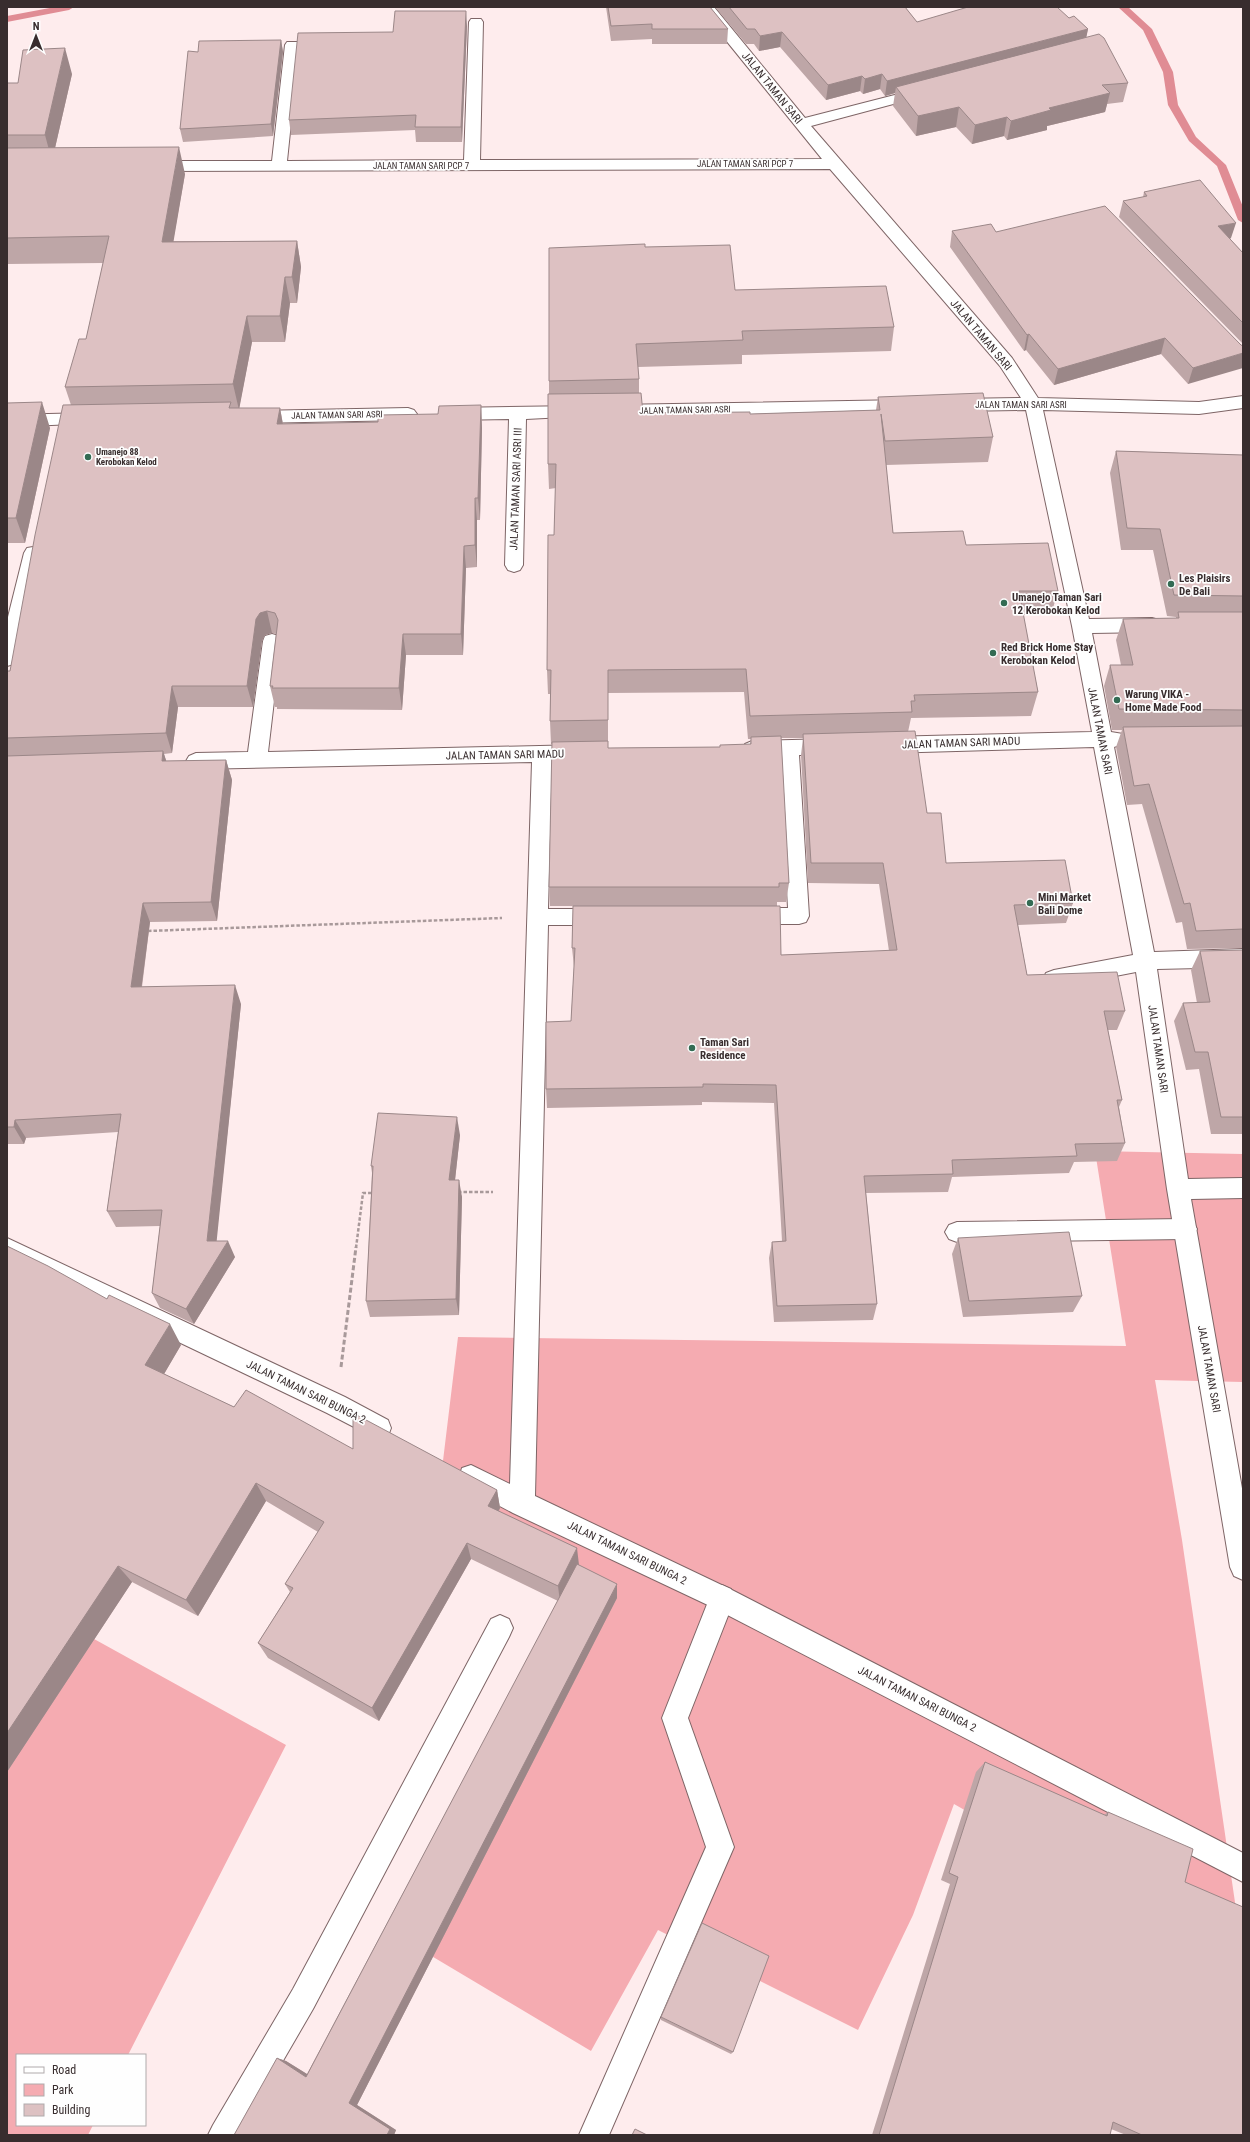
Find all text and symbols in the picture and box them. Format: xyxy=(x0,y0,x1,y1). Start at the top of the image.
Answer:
north arrow xyxy=(16,16,56,56)
text: N xyxy=(33,20,40,33)
street label: JALAN TAMAN SARI xyxy=(739,49,805,127)
street label: JALAN TAMAN SARI PCP 7 xyxy=(697,159,794,169)
street label: JALAN TAMAN SARI PCP 7 xyxy=(373,161,470,171)
street label: JALAN TAMAN SARI xyxy=(948,297,1014,373)
street label: JALAN TAMAN SARI ASRI xyxy=(975,400,1067,410)
street label: JALAN TAMAN SARI ASRI xyxy=(639,404,731,416)
street label: JALAN TAMAN SARI ASRI xyxy=(291,409,383,421)
street label: JALAN TAMAN SARI ASRI III xyxy=(507,427,525,551)
place label: Umanejo 88 Kerobokan Kelod xyxy=(96,447,157,467)
marker: Umanejo 88 Kerobokan Kelod xyxy=(83,452,93,462)
place label: Les Plaisirs De Bali xyxy=(1179,572,1230,598)
marker: Les Plaisirs De Bali xyxy=(1166,579,1176,589)
place label: Umanejo Taman Sari 12 Kerobokan Kelod xyxy=(1012,591,1102,617)
marker: Umanejo Taman Sari 12 Kerobokan Kelod xyxy=(999,598,1009,608)
place label: Red Brick Home Stay Kerobokan Kelod xyxy=(1001,641,1093,667)
marker: Red Brick Home Stay Kerobokan Kelod xyxy=(988,648,998,658)
street label: JALAN TAMAN SARI xyxy=(1085,686,1115,776)
place label: Warung VIKA - Home Made Food xyxy=(1125,688,1201,714)
marker: Warung VIKA - Home Made Food xyxy=(1112,695,1122,705)
street label: JALAN TAMAN SARI MADU xyxy=(902,734,1020,752)
street label: JALAN TAMAN SARI MADU xyxy=(446,747,564,763)
place label: Mini Market Bali Dome xyxy=(1038,891,1091,917)
marker: Mini Market Bali Dome xyxy=(1025,898,1035,908)
street label: JALAN TAMAN SARI xyxy=(1145,1004,1171,1094)
place label: Taman Sari Residence xyxy=(700,1036,749,1062)
marker: Taman Sari Residence xyxy=(687,1043,697,1053)
street label: JALAN TAMAN SARI xyxy=(1195,1324,1223,1414)
street label: JALAN TAMAN SARI BUNGA 2 xyxy=(244,1357,368,1427)
street label: JALAN TAMAN SARI BUNGA 2 xyxy=(565,1518,689,1588)
street label: JALAN TAMAN SARI BUNGA 2 xyxy=(856,1663,978,1735)
legend xyxy=(16,2054,146,2126)
text: Road xyxy=(52,2063,76,2077)
text: Park xyxy=(52,2083,74,2097)
text: Building xyxy=(52,2103,90,2117)

